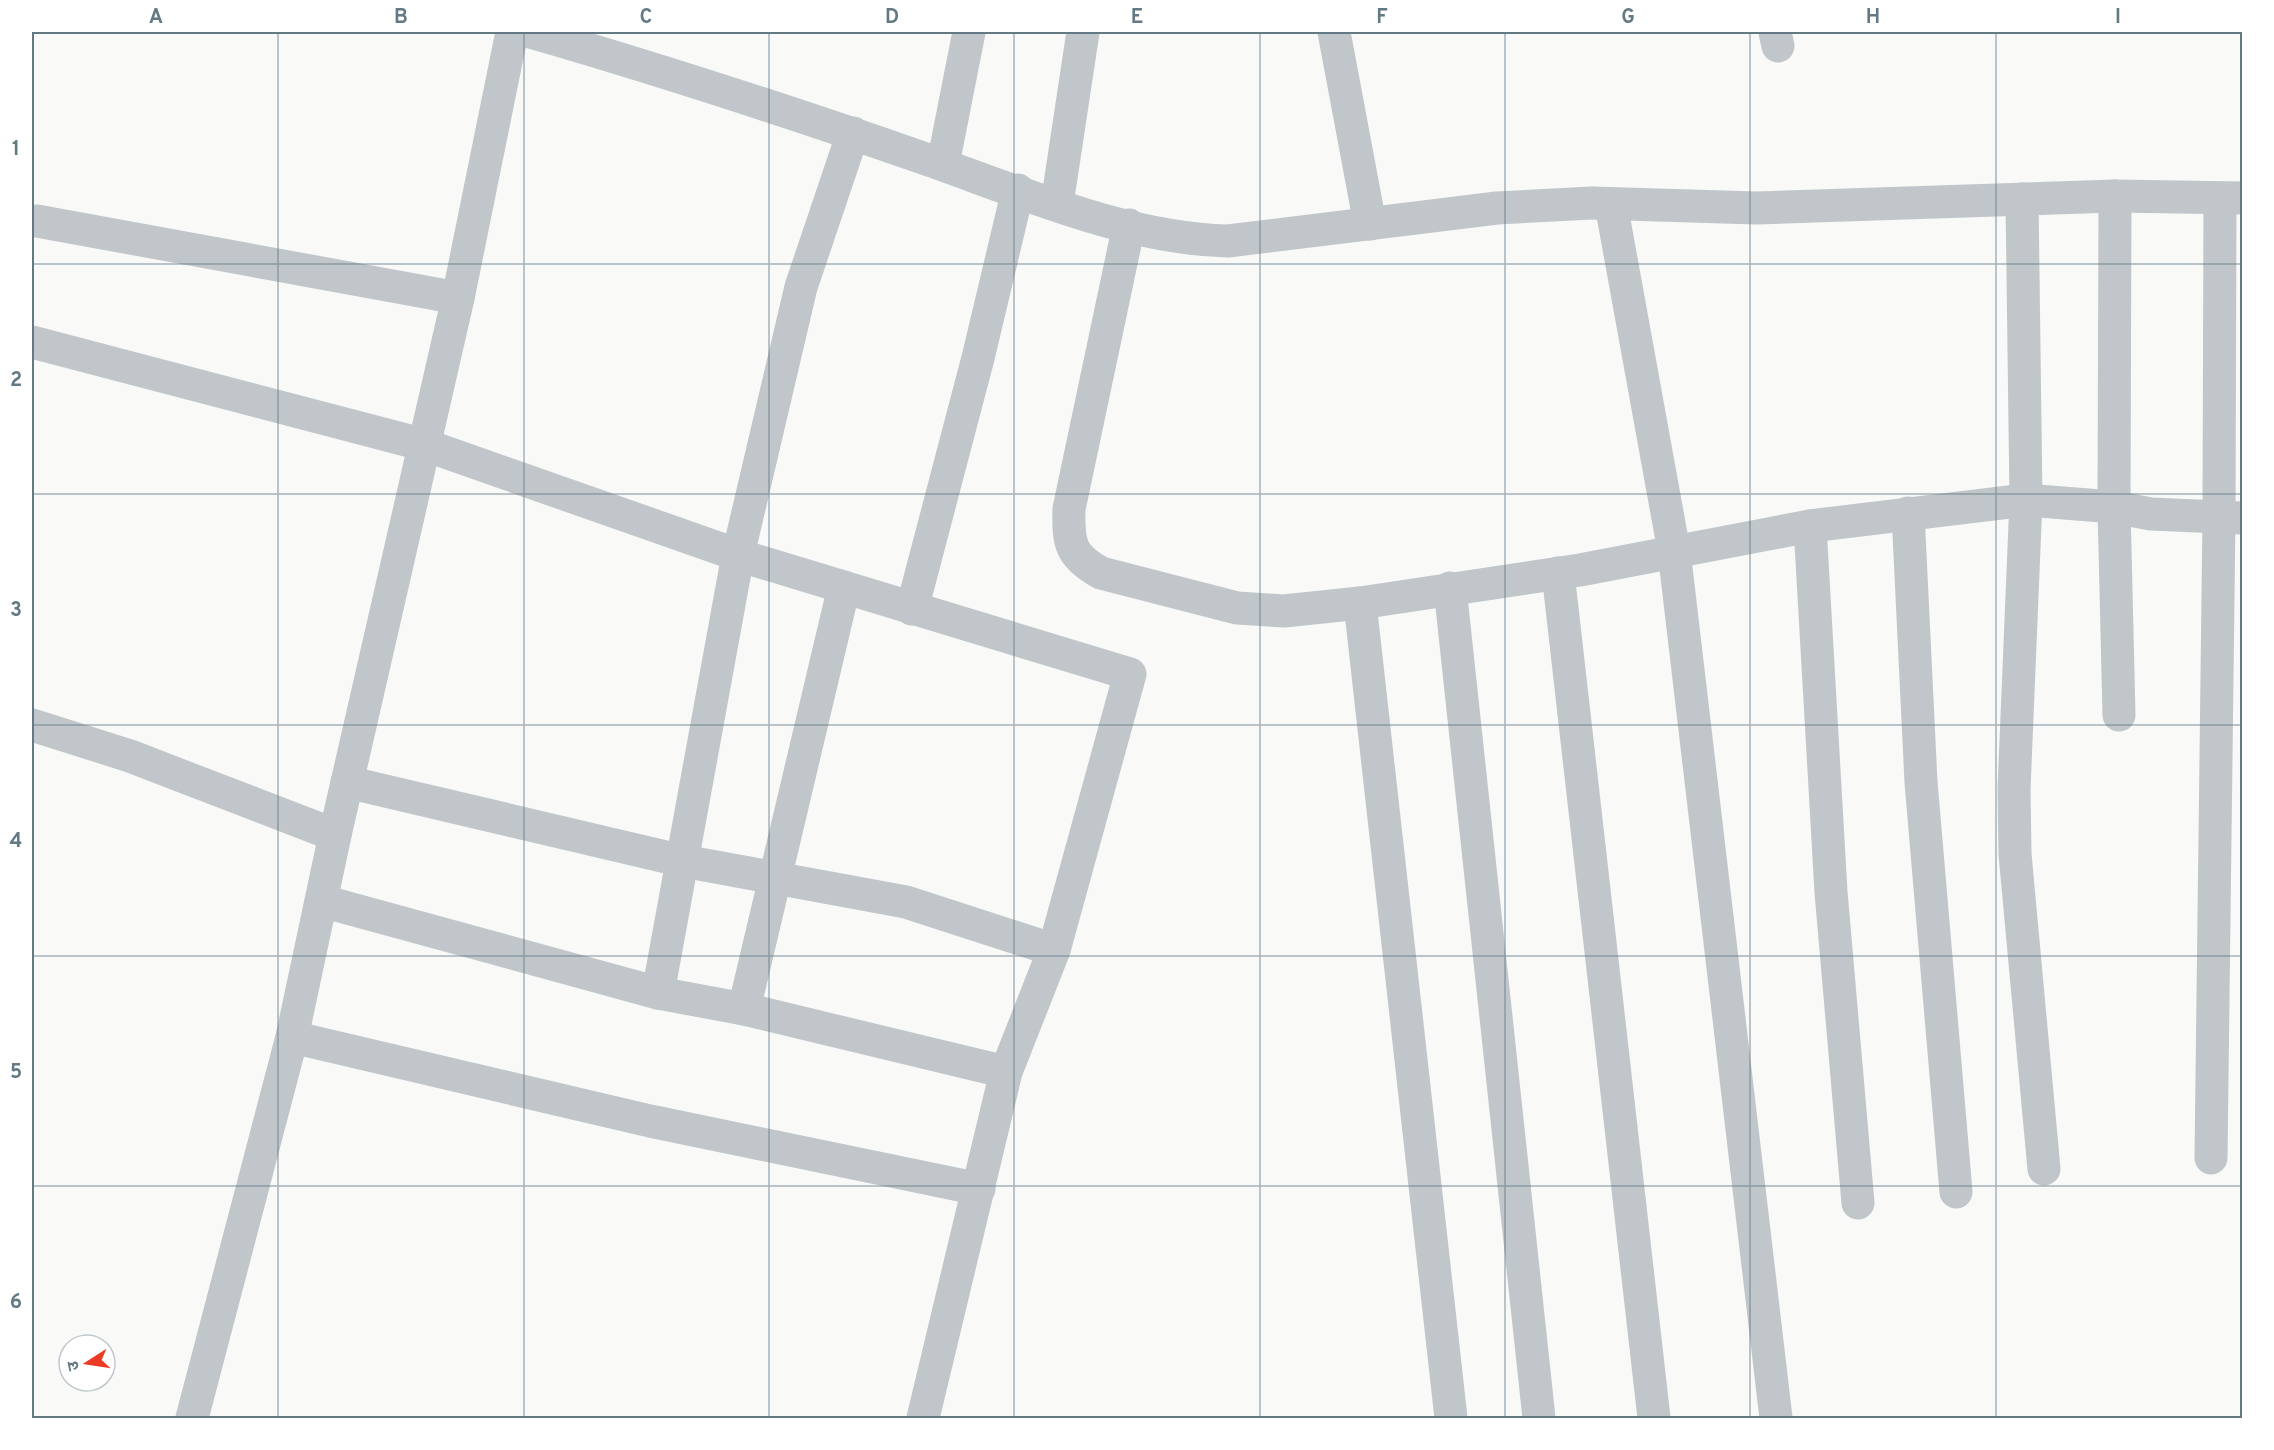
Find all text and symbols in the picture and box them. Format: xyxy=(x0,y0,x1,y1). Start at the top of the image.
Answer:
text: A xyxy=(149,5,163,31)
text: B xyxy=(394,5,408,31)
text: C xyxy=(640,5,652,31)
text: D xyxy=(885,5,899,31)
text: E xyxy=(1131,5,1143,31)
text: F xyxy=(1376,5,1388,31)
text: G xyxy=(1621,5,1635,31)
text: H xyxy=(1866,5,1880,31)
text: I xyxy=(2115,5,2121,31)
text: 1 xyxy=(12,137,20,163)
text: 2 xyxy=(10,368,22,394)
text: 3 xyxy=(10,598,22,624)
text: 4 xyxy=(10,829,22,855)
text: 5 xyxy=(10,1060,22,1086)
text: 6 xyxy=(10,1290,22,1316)
north arrow xyxy=(57,1333,117,1393)
text: उ xyxy=(63,1358,85,1372)

